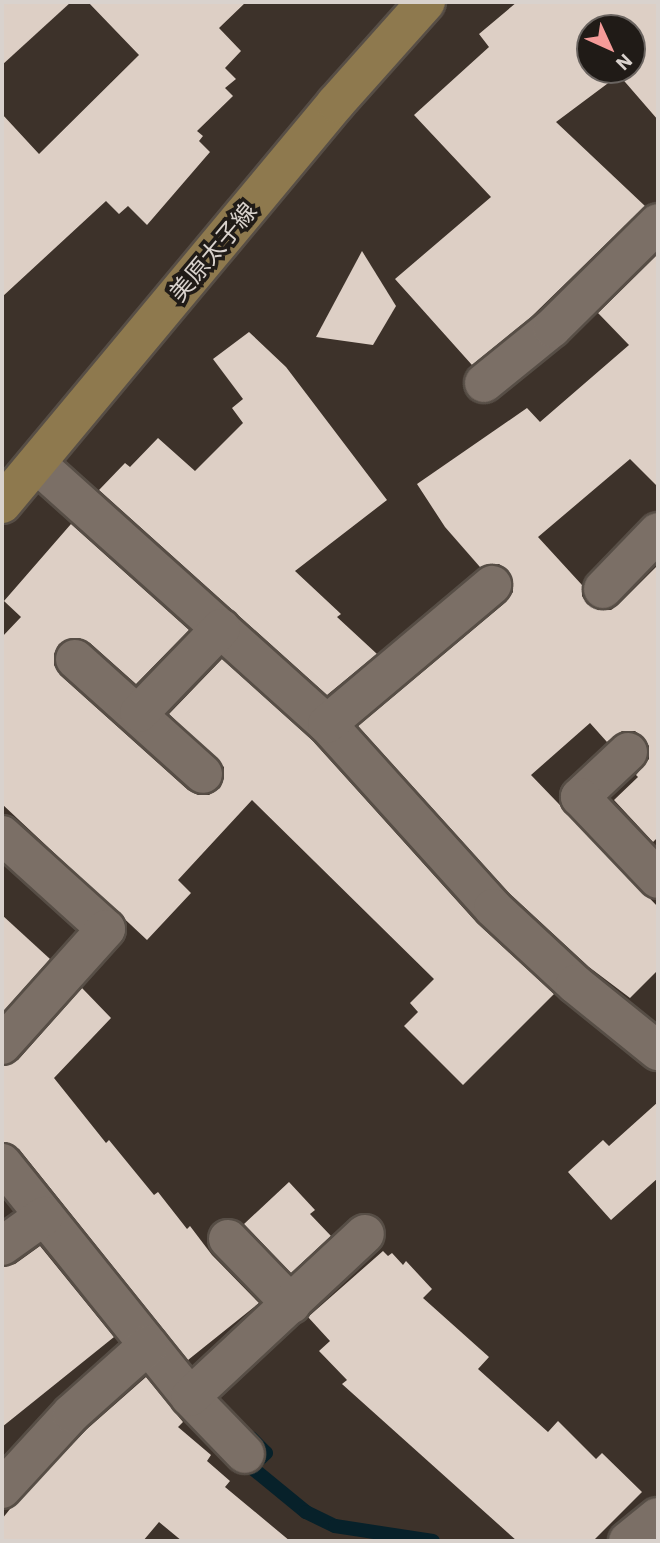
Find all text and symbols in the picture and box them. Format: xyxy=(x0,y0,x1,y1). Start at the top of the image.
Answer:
north arrow xyxy=(576,14,646,84)
text: N xyxy=(611,49,638,76)
street label: 美原太子線 xyxy=(163,197,263,307)

